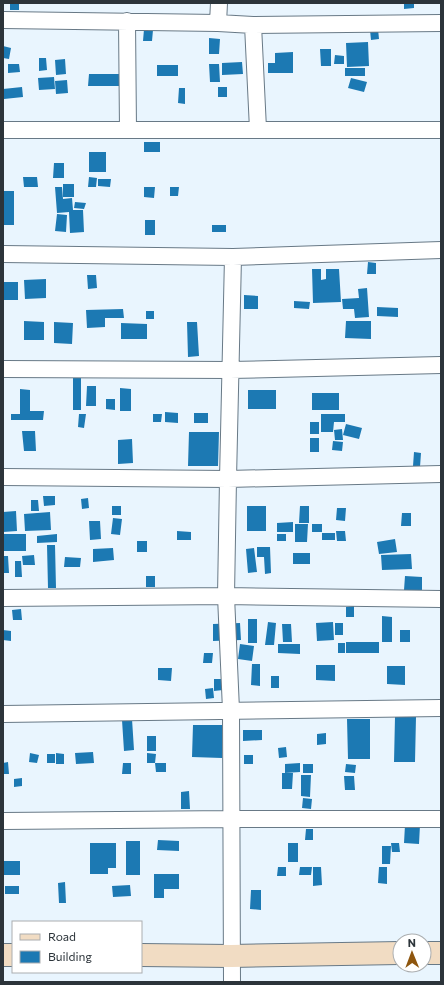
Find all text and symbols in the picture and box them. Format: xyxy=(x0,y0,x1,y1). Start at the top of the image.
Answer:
legend xyxy=(12,921,142,973)
text: Road xyxy=(48,929,76,943)
north arrow xyxy=(392,933,432,973)
text: N xyxy=(408,936,416,949)
text: Building xyxy=(48,949,92,963)

